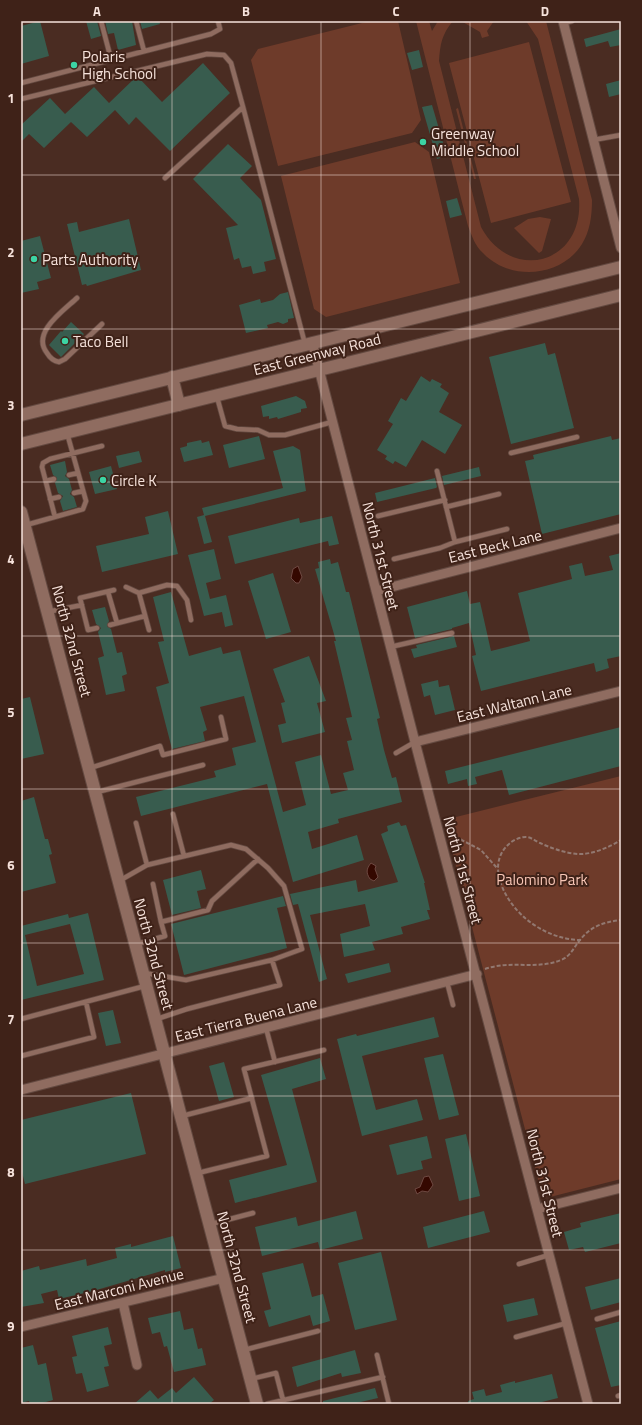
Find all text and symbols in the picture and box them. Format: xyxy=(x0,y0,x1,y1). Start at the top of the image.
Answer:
text: A xyxy=(93,1,101,21)
text: B xyxy=(242,1,250,21)
text: C xyxy=(392,1,400,21)
text: D xyxy=(541,1,549,21)
place label: Polaris High School xyxy=(82,45,157,85)
marker: Polaris High School xyxy=(69,60,79,70)
text: 1 xyxy=(7,88,15,108)
place label: Greenway Middle School xyxy=(431,122,519,162)
marker: Greenway Middle School xyxy=(418,137,428,147)
text: 2 xyxy=(7,242,15,262)
place label: Parts Authority xyxy=(42,248,138,271)
marker: Parts Authority xyxy=(29,254,39,264)
street label: East Greenway Road xyxy=(251,327,383,381)
place label: Taco Bell xyxy=(73,330,129,353)
marker: Taco Bell xyxy=(60,336,70,346)
text: 3 xyxy=(7,395,15,415)
place label: Circle K xyxy=(111,469,157,492)
marker: Circle K xyxy=(98,475,108,485)
street label: North 31st Street xyxy=(356,499,406,613)
street label: East Beck Lane xyxy=(446,523,544,569)
text: 4 xyxy=(7,549,15,569)
street label: North 32nd Street xyxy=(46,583,98,700)
street label: East Waltann Lane xyxy=(454,678,574,728)
text: 5 xyxy=(7,702,15,722)
street label: North 31st Street xyxy=(438,814,489,927)
text: 6 xyxy=(7,855,15,875)
park label: Palomino Park xyxy=(496,868,588,891)
street label: North 32nd Street xyxy=(128,896,180,1013)
street label: East Tierra Buena Lane xyxy=(173,990,319,1048)
text: 7 xyxy=(7,1009,15,1029)
street label: North 31st Street xyxy=(520,1126,570,1240)
text: 8 xyxy=(7,1162,15,1182)
street label: North 32nd Street xyxy=(211,1209,263,1326)
street label: East Marconi Avenue xyxy=(52,1262,186,1316)
text: 9 xyxy=(7,1316,15,1336)

